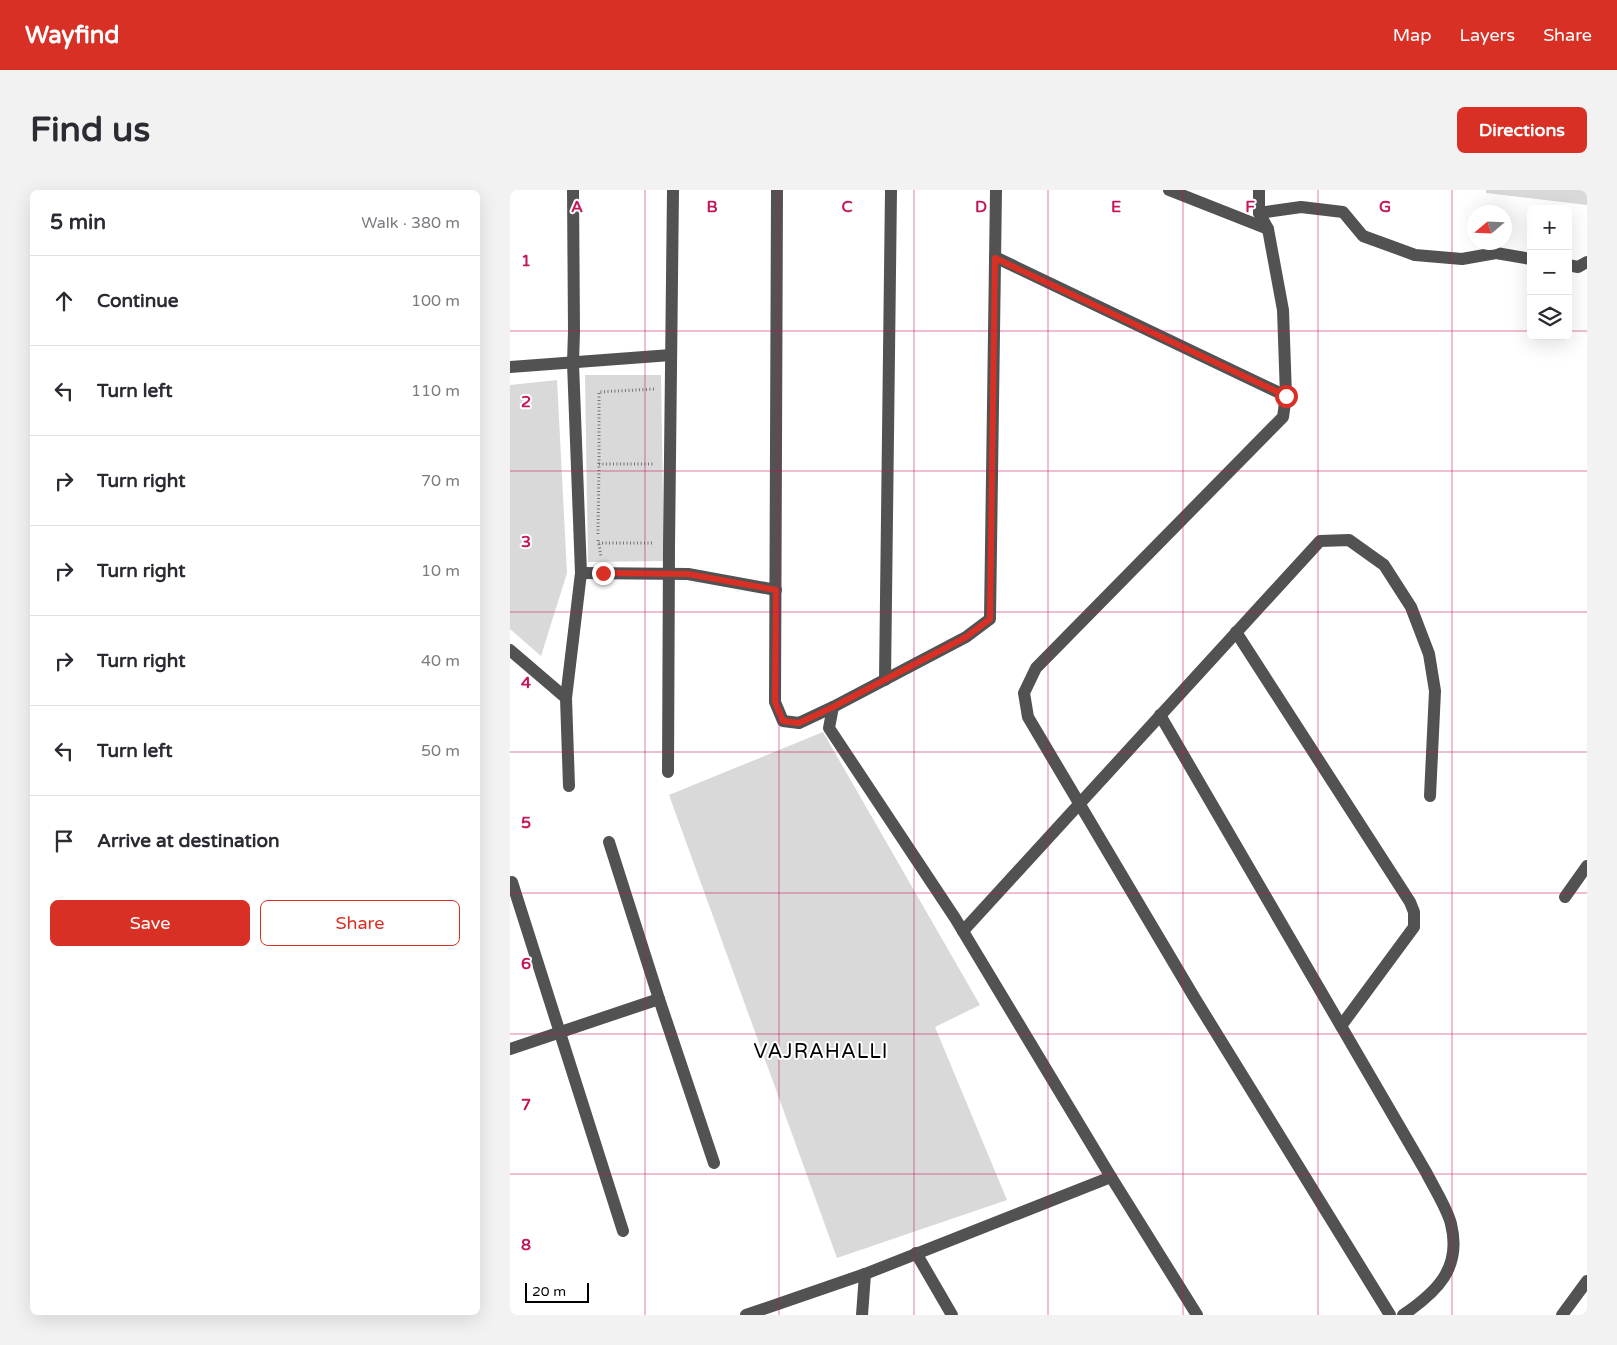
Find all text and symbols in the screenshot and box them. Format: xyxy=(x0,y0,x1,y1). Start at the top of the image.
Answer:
text: Wayfind xyxy=(25,21,120,50)
text: Map xyxy=(1393,24,1432,46)
text: Layers xyxy=(1460,24,1515,46)
text: Share xyxy=(1543,24,1592,46)
button: Directions xyxy=(1457,107,1587,153)
text: Find us xyxy=(30,109,150,151)
text: A xyxy=(571,197,583,217)
text: B xyxy=(706,197,718,217)
text: C xyxy=(841,197,853,217)
text: D xyxy=(975,197,987,217)
text: E xyxy=(1111,197,1121,217)
text: F xyxy=(1245,197,1255,217)
text: G xyxy=(1379,197,1391,217)
north arrow xyxy=(1467,205,1512,250)
map controls xyxy=(1527,205,1572,340)
button: + xyxy=(1527,205,1572,250)
text: 5 min xyxy=(50,210,106,235)
text: Walk · 380 m xyxy=(361,213,460,233)
button: − xyxy=(1527,250,1572,295)
text: 1 xyxy=(521,251,531,271)
icon: ahead xyxy=(50,287,78,315)
text: Continue xyxy=(97,290,179,312)
text: 100 m xyxy=(411,291,460,311)
button: layers xyxy=(1527,295,1572,340)
icon: left xyxy=(50,377,78,405)
text: Turn left xyxy=(97,380,173,402)
text: 110 m xyxy=(411,381,460,401)
route start xyxy=(1275,385,1298,408)
text: 2 xyxy=(521,392,531,412)
icon: right xyxy=(50,467,78,495)
text: Turn right xyxy=(97,470,185,492)
text: 70 m xyxy=(421,471,460,491)
text: 3 xyxy=(521,532,531,552)
icon: right xyxy=(50,557,78,585)
text: Turn right xyxy=(97,560,185,582)
text: 10 m xyxy=(421,561,460,581)
route end xyxy=(592,562,615,585)
icon: right xyxy=(50,647,78,675)
text: Turn right xyxy=(97,650,185,672)
text: 40 m xyxy=(421,651,460,671)
text: 4 xyxy=(521,673,531,693)
icon: left xyxy=(50,737,78,765)
text: Turn left xyxy=(97,740,173,762)
text: 50 m xyxy=(421,741,460,761)
text: 5 xyxy=(521,813,531,833)
icon: arrive xyxy=(50,827,78,855)
text: Arrive at destination xyxy=(97,830,280,852)
button: Save xyxy=(50,900,250,946)
button: Share xyxy=(260,900,460,946)
text: 6 xyxy=(521,954,531,974)
district label: VAJRAHALLI xyxy=(753,1040,889,1064)
text: 7 xyxy=(521,1095,531,1115)
text: 8 xyxy=(521,1235,531,1255)
scale bar xyxy=(525,1280,589,1303)
text: 20 m xyxy=(532,1283,566,1300)

